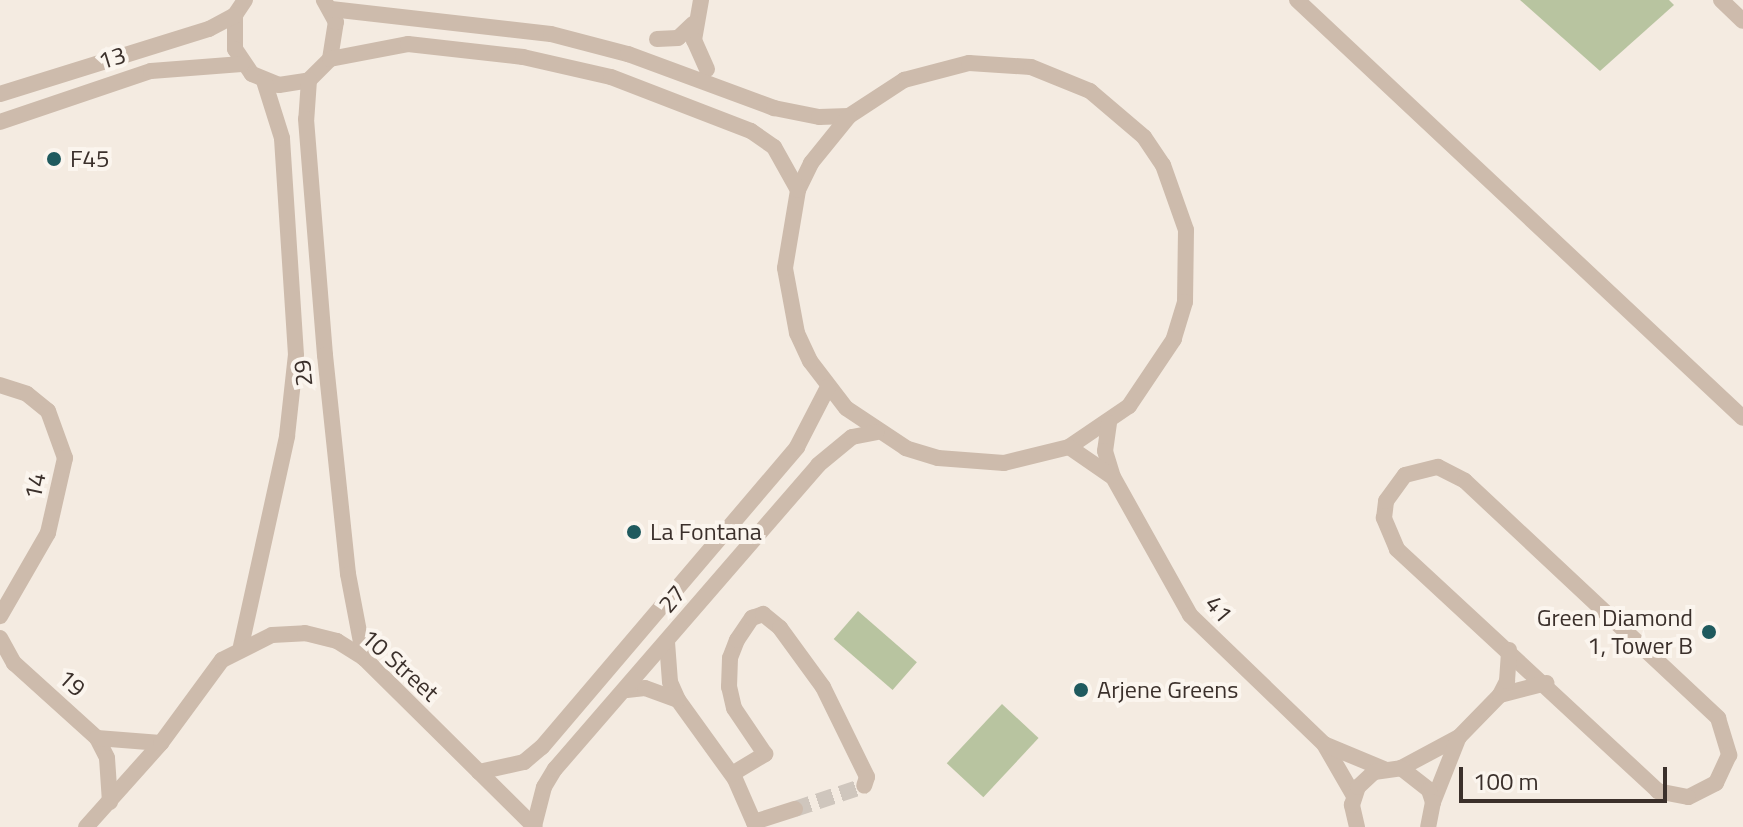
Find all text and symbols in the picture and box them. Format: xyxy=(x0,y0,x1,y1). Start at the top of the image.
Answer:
street label: 13 xyxy=(95,40,129,76)
place label: F45 xyxy=(70,145,110,173)
marker: F45 xyxy=(45,150,63,168)
street label: 29 xyxy=(287,358,319,388)
street label: 14 xyxy=(18,470,52,502)
place label: La Fontana xyxy=(650,518,762,546)
marker: La Fontana xyxy=(625,523,643,541)
street label: 27 xyxy=(652,579,692,619)
street label: 41 xyxy=(1199,589,1239,629)
place label: Green Diamond 1, Tower B xyxy=(1537,604,1693,660)
street label: 10 Street xyxy=(355,623,445,707)
marker: Green Diamond 1, Tower B xyxy=(1700,623,1718,641)
street label: 19 xyxy=(52,663,92,703)
place label: Arjene Greens xyxy=(1097,676,1238,704)
marker: Arjene Greens xyxy=(1072,681,1090,699)
scale bar xyxy=(1463,751,1671,801)
text: 100 m xyxy=(1473,763,1539,799)

